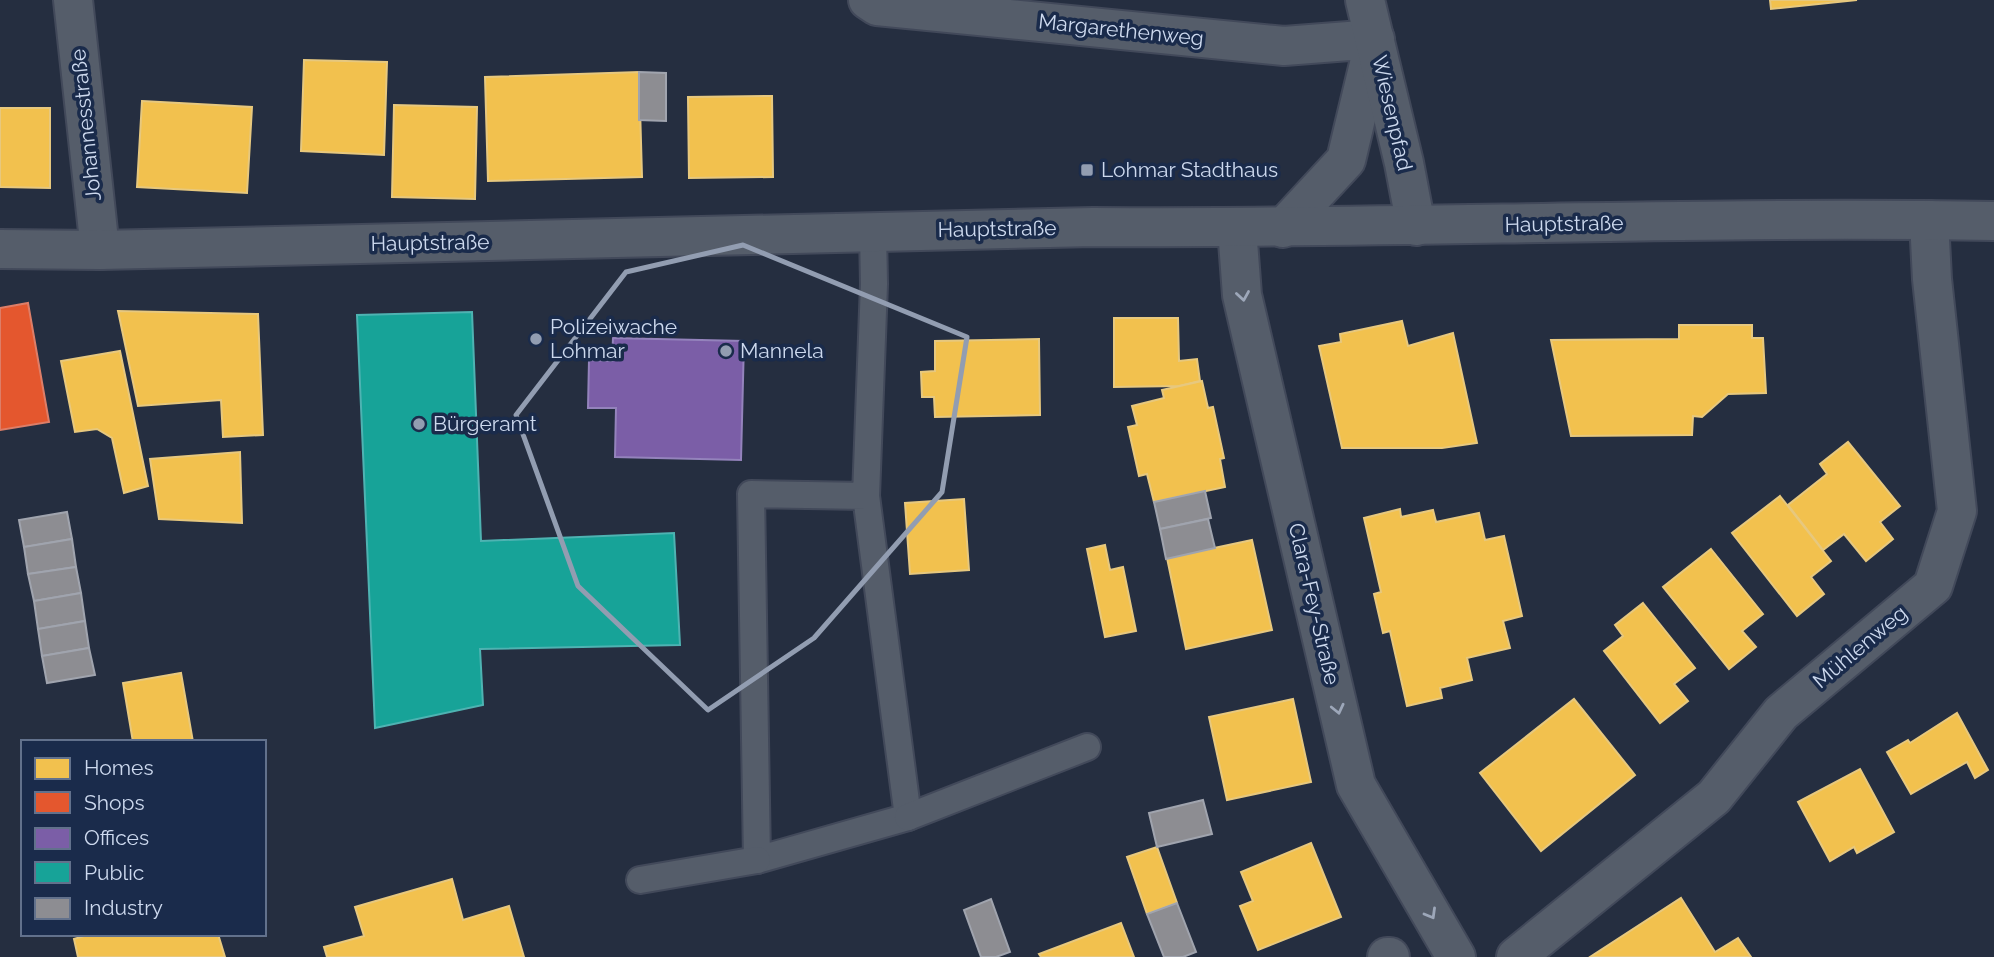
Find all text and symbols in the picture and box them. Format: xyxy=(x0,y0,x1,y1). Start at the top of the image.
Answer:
street label: Margarethenweg xyxy=(1037,8,1205,51)
street label: Johannesstraße xyxy=(65,48,106,202)
street label: Wiesenpfad xyxy=(1367,53,1418,173)
place label: Lohmar Stadthaus xyxy=(1101,157,1278,182)
marker: Lohmar Stadthaus xyxy=(1079,162,1095,178)
street label: Hauptstraße xyxy=(1504,210,1624,237)
street label: Hauptstraße xyxy=(937,215,1057,242)
street label: Hauptstraße xyxy=(370,229,490,256)
one-way arrow xyxy=(1235,290,1250,302)
place label: Polizeiwache Lohmar xyxy=(550,314,677,363)
marker: Polizeiwache Lohmar xyxy=(528,331,544,347)
place label: Mannela xyxy=(740,338,824,363)
marker: Mannela xyxy=(718,343,734,359)
place label: Bürgeramt xyxy=(433,411,537,436)
marker: Bürgeramt xyxy=(411,416,427,432)
street label: Clara-Fey-Straße xyxy=(1284,521,1345,687)
street label: Mühlenweg xyxy=(1808,600,1912,693)
one-way arrow xyxy=(1330,703,1344,715)
legend xyxy=(21,740,266,936)
text: Homes xyxy=(84,755,154,780)
text: Shops xyxy=(84,790,145,815)
text: Offices xyxy=(84,825,149,850)
text: Public xyxy=(84,860,144,885)
text: Industry xyxy=(84,895,163,920)
one-way arrow xyxy=(1423,907,1436,919)

